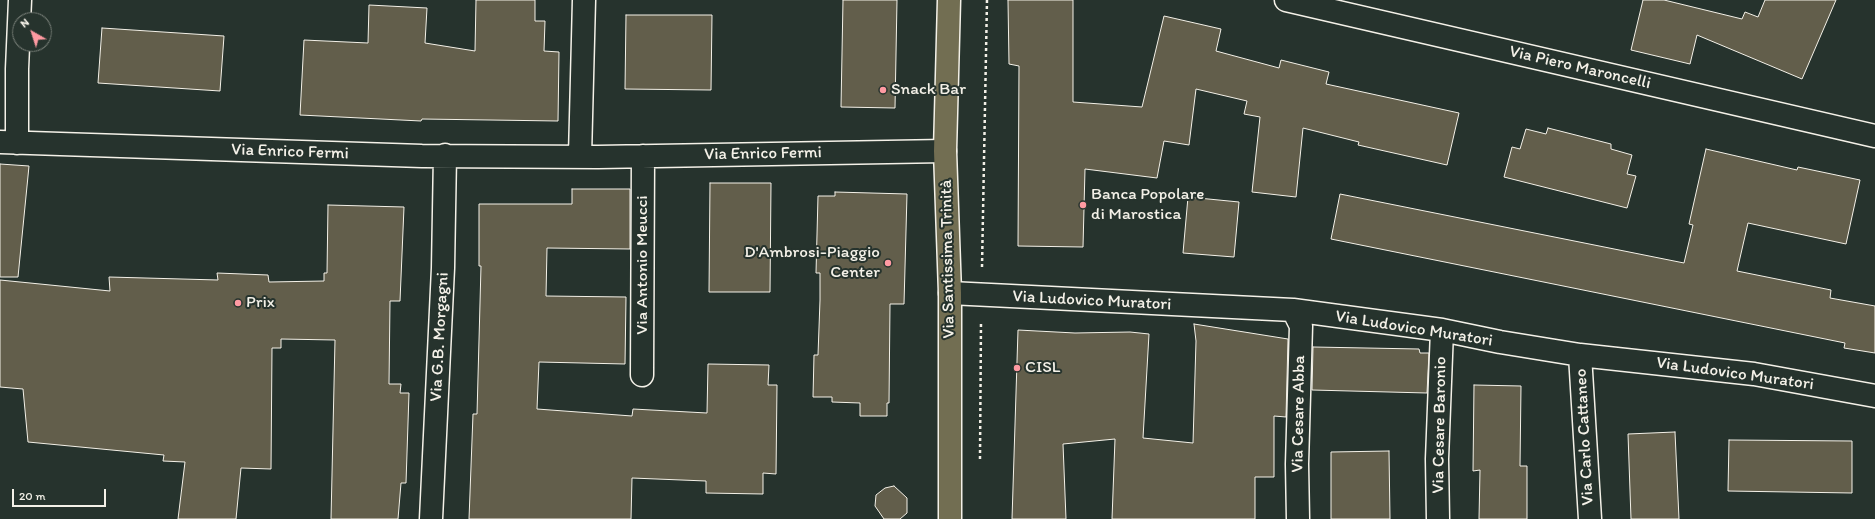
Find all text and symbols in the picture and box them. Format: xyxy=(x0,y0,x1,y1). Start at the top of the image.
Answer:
north arrow xyxy=(12,12,52,52)
text: N xyxy=(18,16,32,30)
street label: Via Piero Maroncelli xyxy=(1507,42,1653,94)
place label: Snack Bar xyxy=(891,80,966,100)
marker: Snack Bar xyxy=(878,85,888,95)
street label: Via Enrico Fermi xyxy=(231,140,349,164)
street label: Via Enrico Fermi xyxy=(704,143,822,165)
street label: Via Santissima Trinità xyxy=(936,179,960,339)
place label: Banca Popolare di Marostica xyxy=(1091,185,1204,225)
street label: Via Antonio Meucci xyxy=(633,195,653,335)
marker: Banca Popolare di Marostica xyxy=(1078,200,1088,210)
place label: D'Ambrosi-Piaggio Center xyxy=(744,243,880,283)
marker: D'Ambrosi-Piaggio Center xyxy=(883,258,893,268)
street label: Via G.B. Morgagni xyxy=(426,272,454,402)
street label: Via Ludovico Muratori xyxy=(1012,287,1172,315)
place label: Prix xyxy=(246,293,275,313)
marker: Prix xyxy=(233,298,243,308)
street label: Via Ludovico Muratori xyxy=(1334,306,1494,352)
street label: Via Ludovico Muratori xyxy=(1655,353,1815,395)
street label: Via Cesare Abba xyxy=(1288,355,1310,473)
street label: Via Cesare Baronio xyxy=(1429,356,1451,494)
place label: CISL xyxy=(1025,358,1060,378)
marker: CISL xyxy=(1012,363,1022,373)
street label: Via Carlo Cattaneo xyxy=(1571,368,1599,506)
scale bar xyxy=(14,481,108,507)
text: 20 m xyxy=(19,489,46,503)

